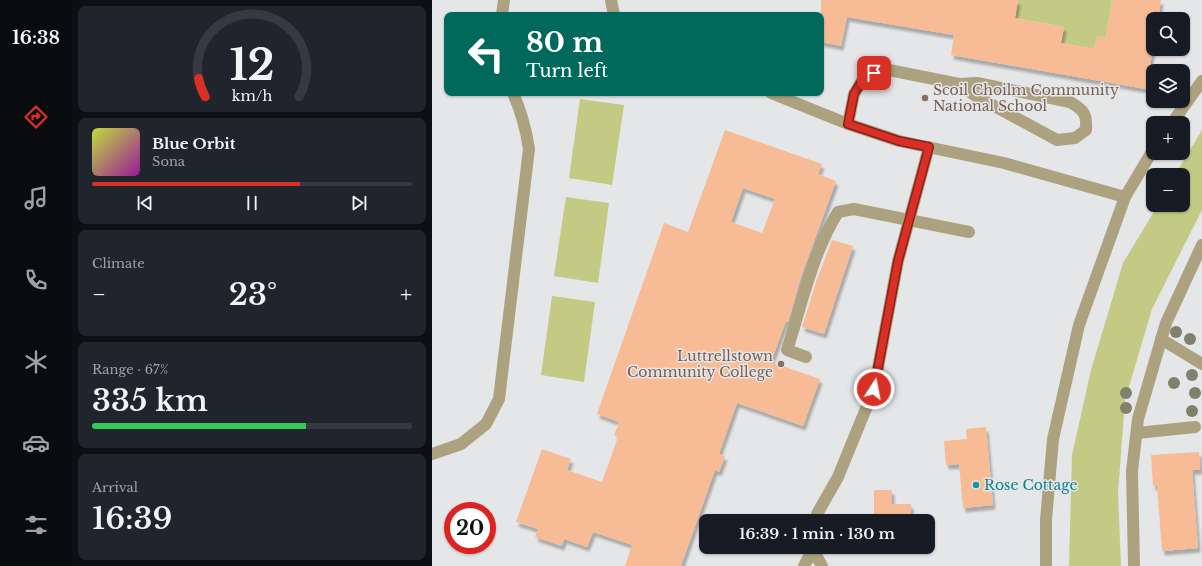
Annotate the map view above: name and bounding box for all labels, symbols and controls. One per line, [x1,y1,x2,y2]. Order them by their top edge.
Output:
map controls [1146,12,1190,212]
button: search [1146,12,1190,56]
text: 80 m [526,25,603,60]
text: 16:38 [12,27,60,49]
icon: left [460,28,512,80]
text: 12 [229,40,275,91]
pin [857,56,891,90]
text: Turn left [526,60,608,82]
icon: arrive [863,62,885,84]
button: layers [1146,64,1190,108]
place label: Scoil Choilm Community National School [933,81,1119,115]
text: km/h [232,87,272,105]
marker: Scoil Choilm Community National School [920,93,930,103]
icon: directions [22,103,50,131]
button: + [1146,116,1190,160]
text: Blue Orbit [152,134,235,153]
text: Sona [152,153,185,170]
button: − [1146,168,1190,212]
icon: music [22,184,50,212]
icon: previous [134,192,156,214]
icon: pause [241,192,263,214]
icon: next [348,192,370,214]
text: Climate [92,255,145,272]
icon: phone [22,266,50,294]
text: 23° [229,276,277,313]
text: − [92,281,106,308]
text: + [400,281,412,308]
place label: Luttrellstown Community College [627,347,773,381]
icon: climate [22,348,50,376]
marker: Luttrellstown Community College [776,359,786,369]
text: Range · 67% [92,361,168,378]
position arrow [853,368,895,410]
text: 335 km [92,382,208,419]
icon: car [22,429,50,457]
place label: Rose Cottage [984,476,1078,494]
text: Arrival [92,479,138,496]
marker: Rose Cottage [971,480,981,490]
text: 16:39 [92,500,172,537]
speed limit sign: 20 [444,502,496,554]
icon: filters [22,511,50,539]
text: 16:39 · 1 min · 130 m [739,524,895,543]

